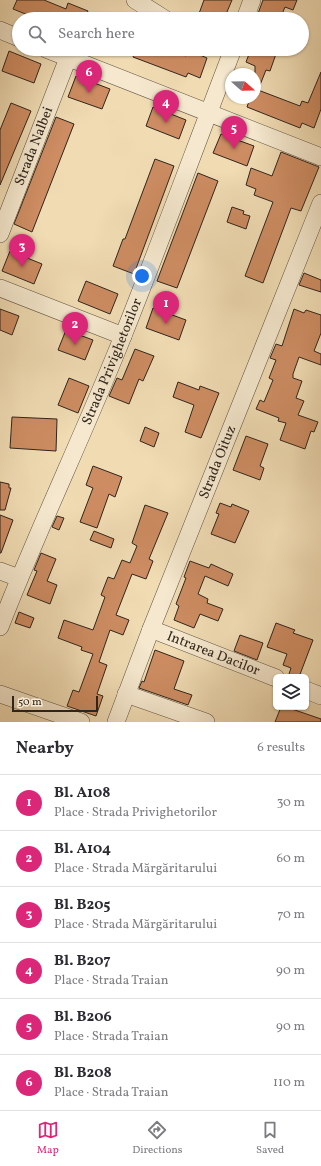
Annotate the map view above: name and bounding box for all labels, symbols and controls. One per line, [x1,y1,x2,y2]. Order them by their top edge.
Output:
search box [12,12,309,56]
icon: search [26,23,48,45]
text: Search here [58,24,135,45]
pin: 6 [76,60,102,93]
north arrow [225,68,261,104]
pin: 4 [153,90,179,123]
street label: Strada Nalbei [10,104,58,189]
pin: 5 [221,116,247,149]
pin: 3 [9,234,35,267]
your location [132,266,152,286]
pin: 1 [153,291,179,324]
street label: Strada Privighetorilor [77,296,146,428]
pin: 2 [62,312,88,345]
street label: Strada Oituz [194,423,241,502]
street label: Intrarea Dacilor [164,627,263,680]
map controls [273,674,309,710]
button: layers [273,674,309,710]
scale bar [12,694,98,713]
text: 50 m [18,695,42,710]
text: Nearby [16,737,74,760]
text: 6 results [257,739,305,757]
text: Bl. A108 [54,783,111,804]
text: 1 [26,794,32,812]
text: 30 m [277,794,305,812]
text: Place · Strada Privighetorilor [54,804,217,822]
text: Bl. A104 [54,839,111,860]
text: 2 [26,850,32,868]
text: 60 m [277,850,305,868]
text: Place · Strada Mărgăritarului [54,860,217,878]
text: Bl. B205 [54,895,111,916]
text: 3 [26,906,32,924]
text: 70 m [277,906,305,924]
text: Place · Strada Mărgăritarului [54,916,217,934]
text: Bl. B207 [54,951,111,972]
text: 4 [25,962,33,980]
text: 90 m [276,962,305,980]
text: Place · Strada Traian [54,972,168,990]
text: Bl. B206 [54,1007,112,1028]
text: 5 [26,1018,32,1036]
text: 90 m [276,1018,305,1036]
text: Place · Strada Traian [54,1028,168,1046]
text: Bl. B208 [54,1063,112,1084]
text: 6 [25,1074,33,1092]
text: 110 m [273,1074,305,1092]
text: Place · Strada Traian [54,1084,168,1102]
tab: Map [37,1119,59,1158]
tab: Directions [132,1119,183,1158]
tab: Saved [256,1119,284,1158]

